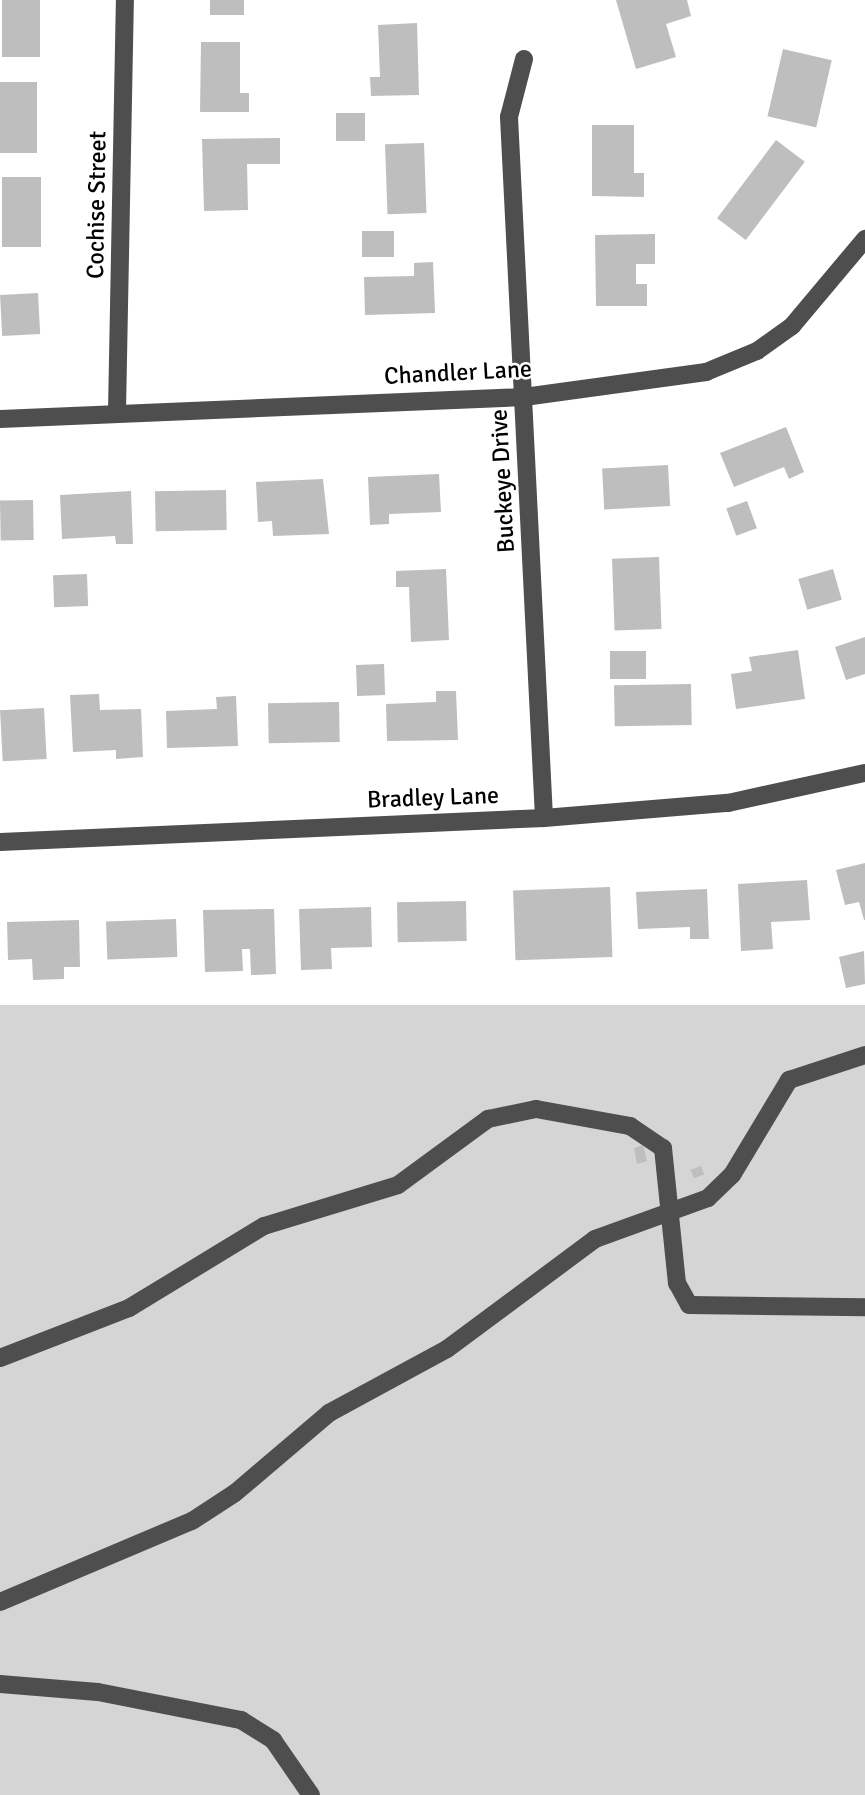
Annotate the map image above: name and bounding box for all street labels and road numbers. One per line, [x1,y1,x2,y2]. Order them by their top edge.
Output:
street label: Cochise Street [81,131,113,279]
street label: Chandler Lane [383,355,533,391]
street label: Buckeye Drive [485,408,521,554]
street label: Bradley Lane [366,781,500,815]

